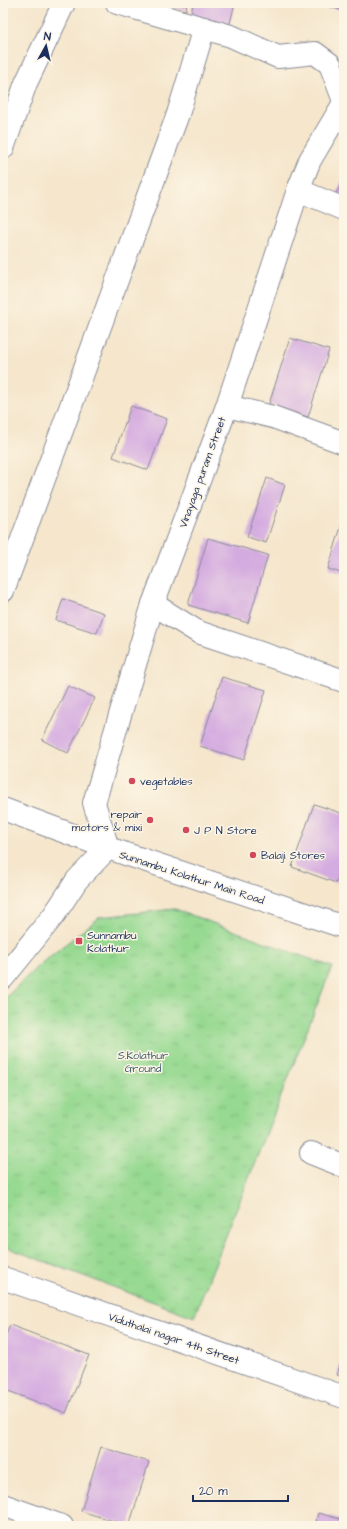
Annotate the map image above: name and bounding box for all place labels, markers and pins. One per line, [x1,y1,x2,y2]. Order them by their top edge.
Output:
place label: vegetables [140,774,193,790]
marker: vegetables [127,776,137,786]
place label: repair motors & mixi [72,807,142,835]
marker: repair motors & mixi [145,815,155,825]
place label: J P N Store [194,823,257,838]
marker: J P N Store [181,825,191,835]
place label: Balaji Stores [261,848,325,863]
marker: Balaji Stores [248,850,258,860]
place label: Sunnambu Kolathur [87,928,137,956]
marker: Sunnambu Kolathur [74,936,84,946]

